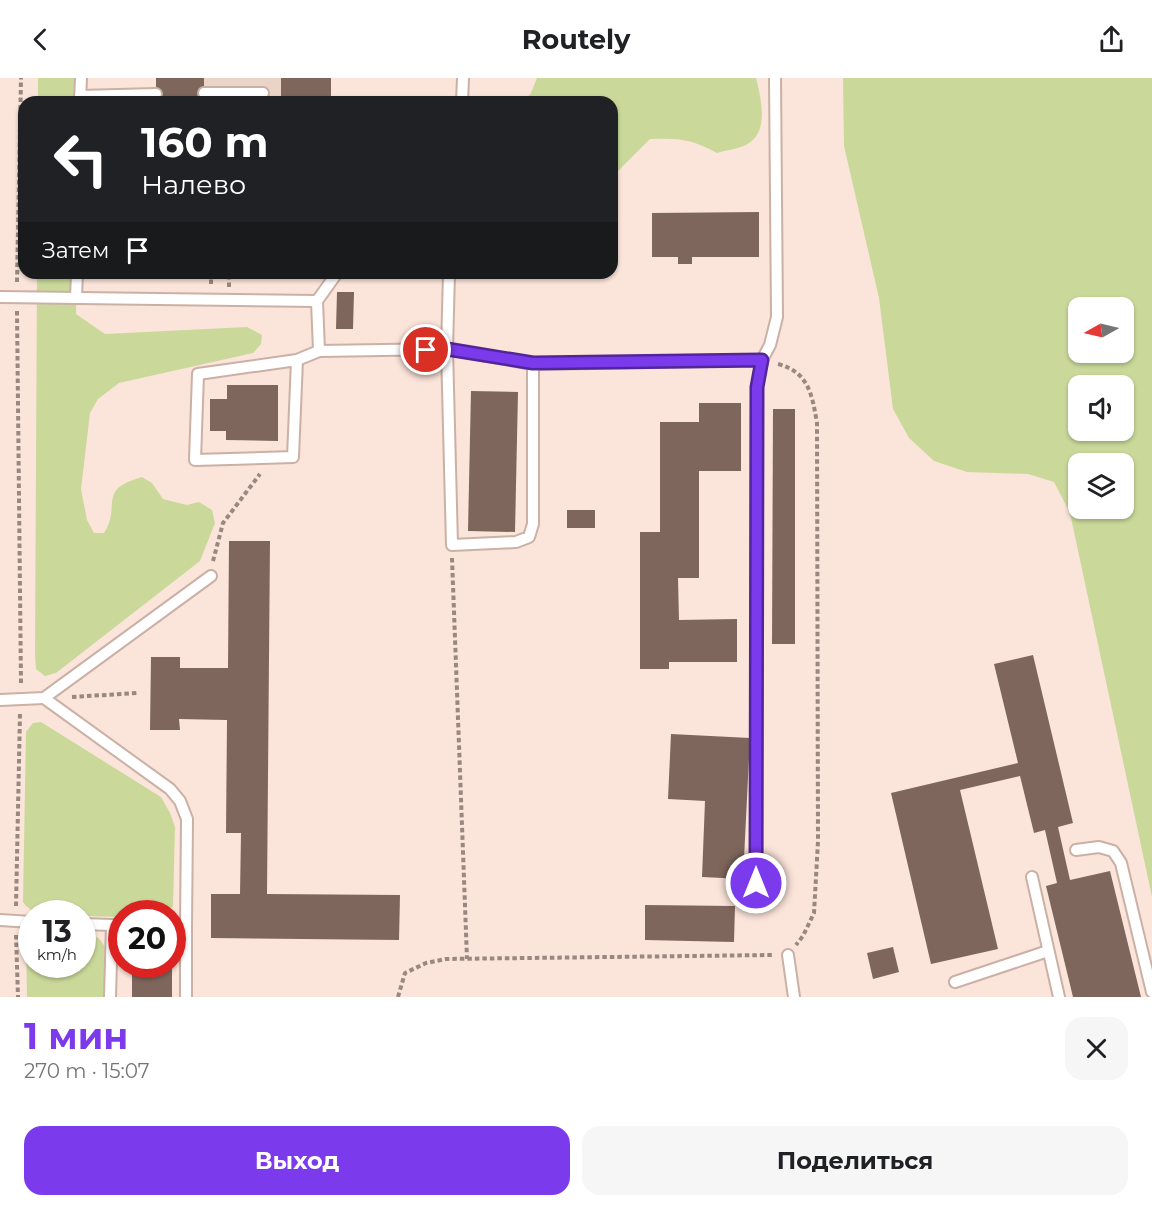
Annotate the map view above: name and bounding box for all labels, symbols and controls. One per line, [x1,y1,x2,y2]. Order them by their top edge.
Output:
icon: back [24,23,57,56]
text: Routely [522,23,630,56]
icon: share [1095,23,1128,56]
text: 160 m [141,116,269,168]
icon: left [42,120,120,198]
text: Налево [141,168,246,201]
icon: arrive [121,234,154,267]
text: Затем [42,237,109,264]
north arrow [1068,297,1134,363]
map controls [1068,297,1134,519]
pin [400,324,451,375]
icon: arrive [409,333,442,366]
button: sound [1068,375,1134,441]
button: layers [1068,453,1134,519]
position arrow [724,851,788,915]
speed limit sign: 20 [108,900,186,978]
text: 13 [42,913,72,950]
text: km/h [37,945,77,964]
text: 1 мин [24,1014,128,1058]
button: close [1065,1017,1128,1080]
text: 270 m · 15:07 [24,1059,150,1083]
button: Выход [24,1126,570,1195]
button: Поделиться [582,1126,1128,1195]

